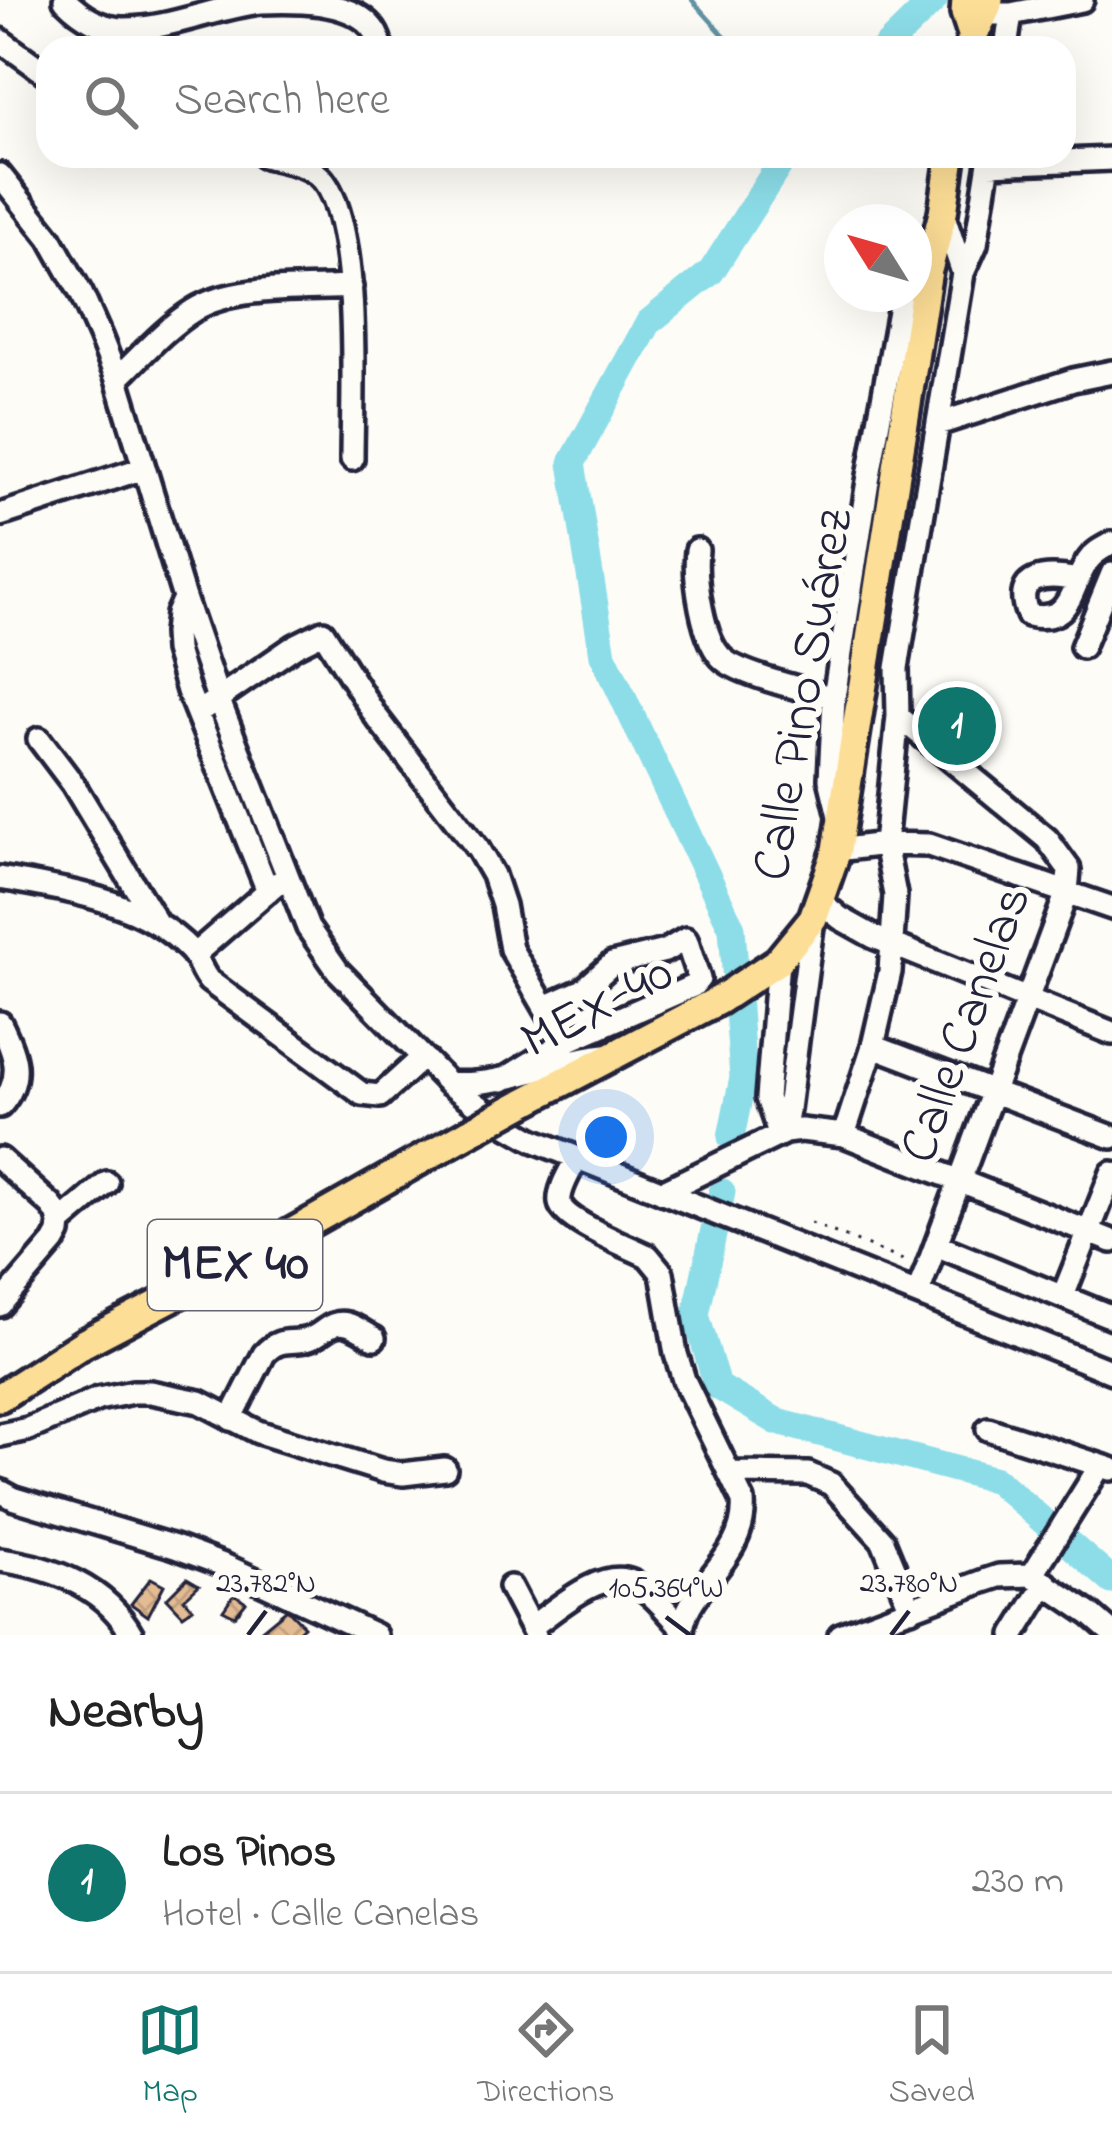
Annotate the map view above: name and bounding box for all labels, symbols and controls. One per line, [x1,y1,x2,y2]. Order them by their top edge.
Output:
search box [36,36,1076,168]
icon: search [78,69,144,135]
text: Search here [174,69,390,135]
north arrow [824,204,932,312]
street label: Calle Pino Suárez [735,502,877,887]
pin: 1 [918,681,996,771]
street label: Calle Canelas [882,875,1054,1175]
street label: MEX-40 [508,936,688,1082]
your location [576,1107,636,1167]
road number: MEX 40 [148,1220,322,1310]
text: 23.782°N [216,1563,316,1607]
text: 23.780°N [860,1563,958,1607]
text: 105.364°W [608,1568,724,1612]
text: Nearby [48,1676,204,1751]
text: Los Pinos [162,1821,336,1887]
text: 1 [81,1854,93,1911]
text: 230 m [972,1854,1064,1911]
text: Hotel · Calle Canelas [162,1887,479,1944]
tab: Map [137,1997,203,2117]
tab: Directions [477,1997,614,2117]
tab: Saved [889,1997,975,2117]

